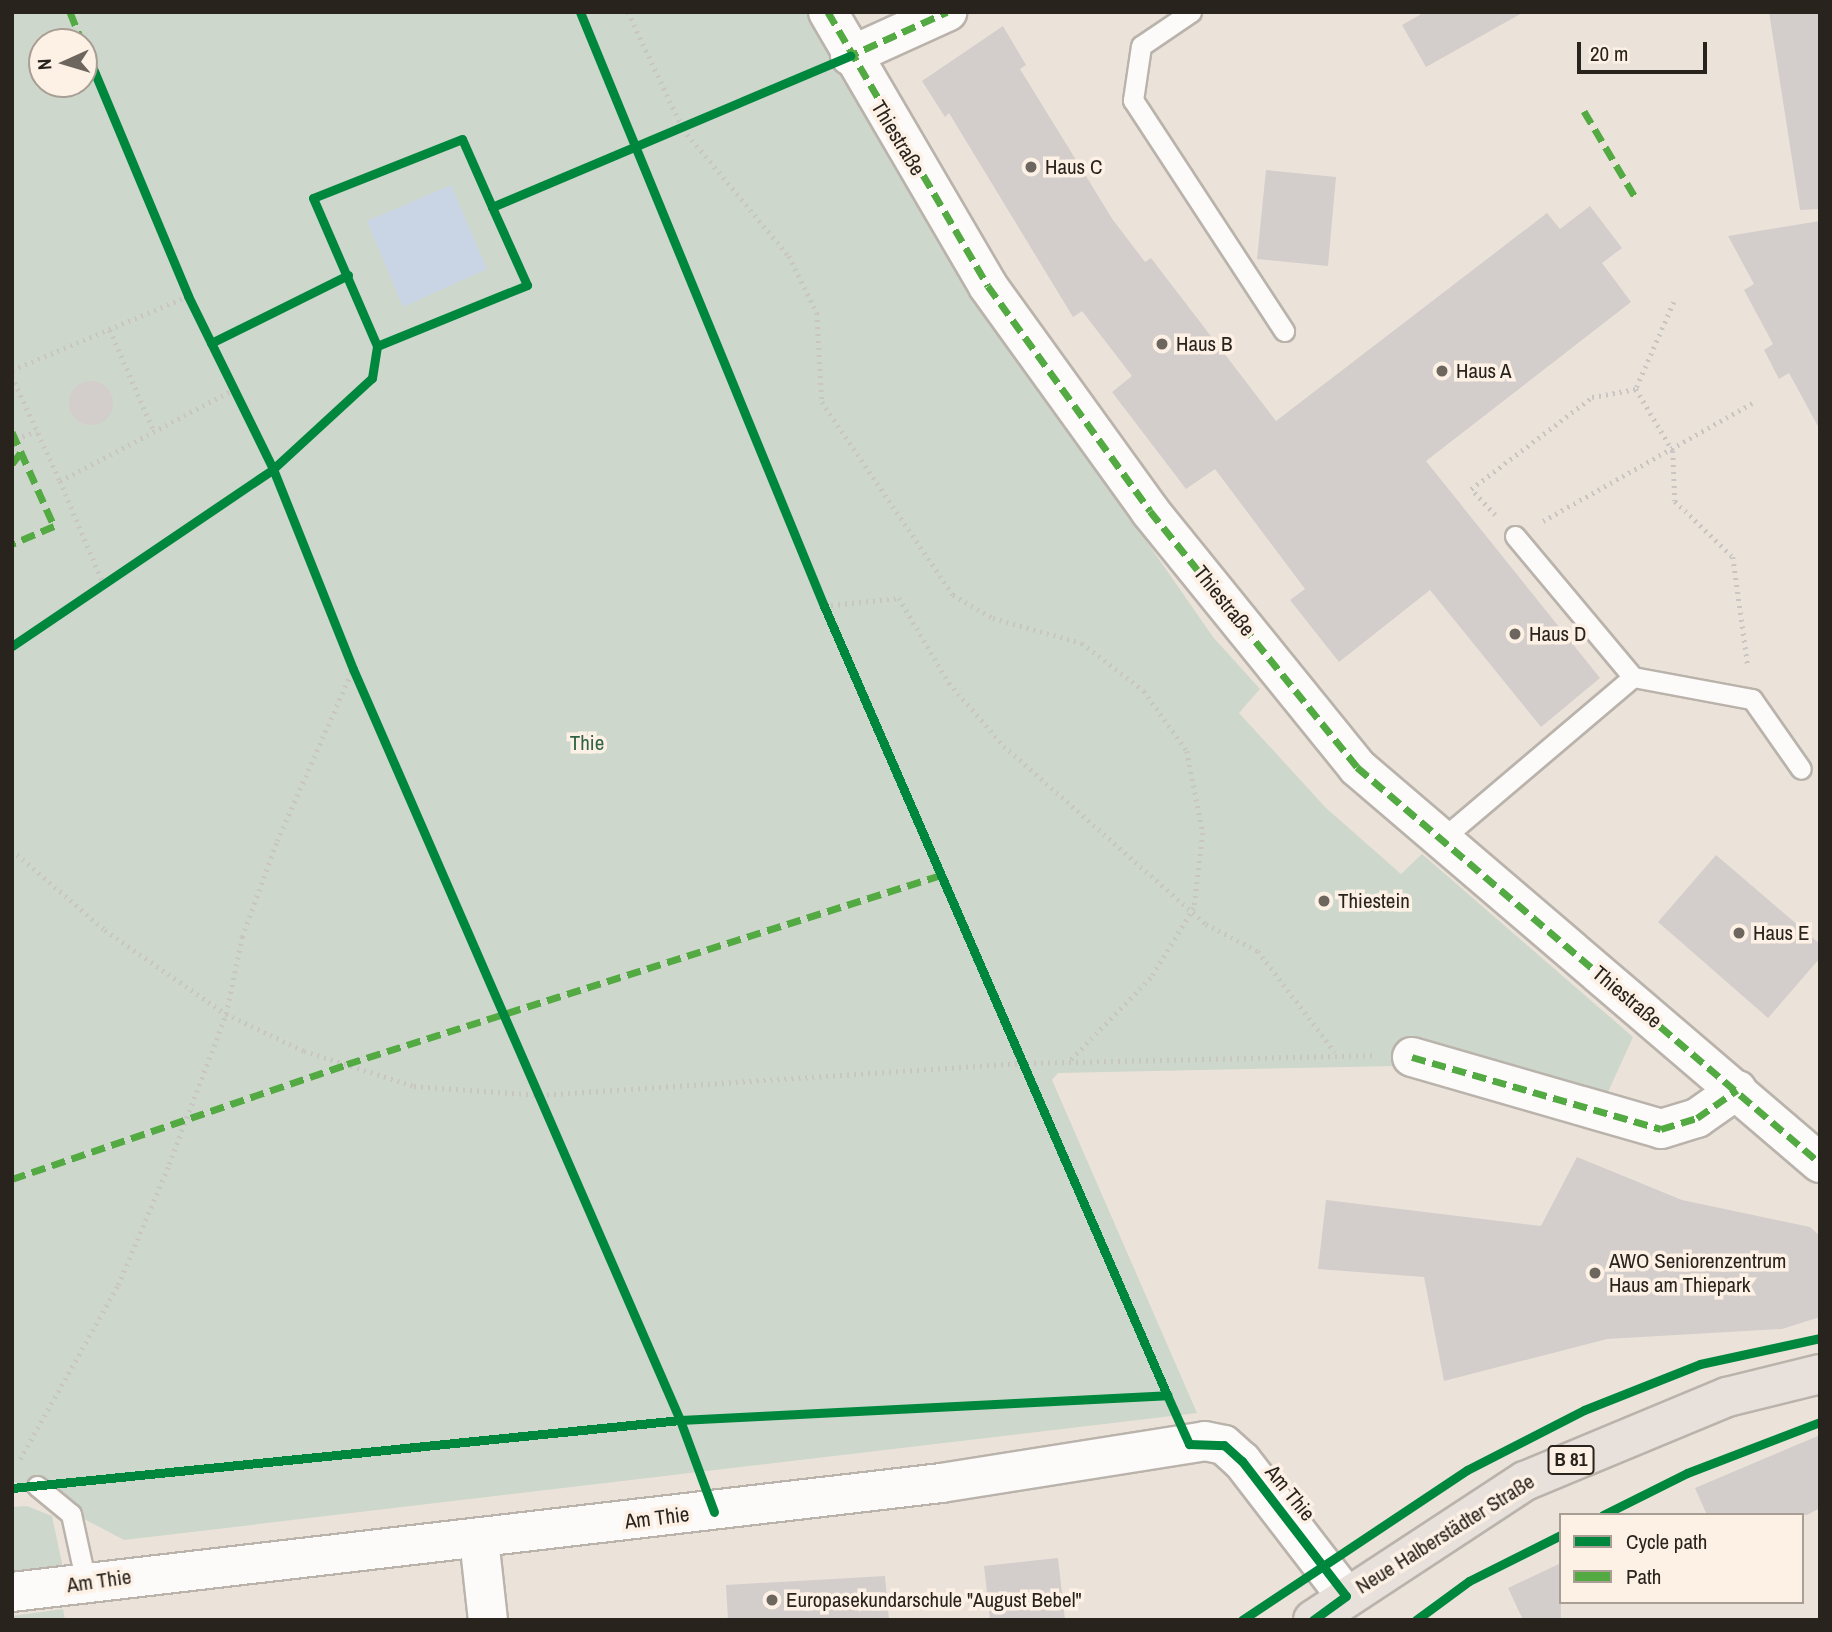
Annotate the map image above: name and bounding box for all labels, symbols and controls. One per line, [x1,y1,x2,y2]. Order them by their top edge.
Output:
north arrow [28,28,98,98]
scale bar [1580,28,1710,72]
text: 20 m [1590,39,1628,68]
text: N [31,58,57,71]
street label: Thiestraße [866,96,930,180]
place label: Haus C [1045,154,1102,180]
marker: Haus C [1023,159,1039,175]
place label: Haus B [1176,331,1232,357]
marker: Haus B [1154,336,1170,352]
place label: Haus A [1456,358,1512,384]
marker: Haus A [1434,363,1450,379]
street label: Thiestraße [1188,561,1260,641]
place label: Haus D [1529,621,1586,647]
marker: Haus D [1507,626,1523,642]
park label: Thie [570,730,604,756]
place label: Thiestein [1338,888,1410,914]
marker: Thiestein [1316,893,1332,909]
place label: Haus E [1753,920,1809,946]
marker: Haus E [1731,925,1747,941]
street label: Thiestraße [1587,961,1667,1033]
place label: AWO Seniorenzentrum Haus am Thiepark [1609,1248,1786,1298]
marker: AWO Seniorenzentrum Haus am Thiepark [1587,1265,1603,1281]
road number: B 81 [1546,1444,1596,1476]
street label: Am Thie [1260,1460,1320,1526]
street label: Neue Halberstädter Straße [1351,1469,1539,1599]
street label: Am Thie [623,1502,691,1534]
legend [1559,1513,1804,1604]
text: Cycle path [1626,1527,1707,1556]
text: Path [1626,1562,1661,1591]
street label: Am Thie [65,1564,133,1598]
place label: Europasekundarschule "August Bebel" [786,1587,1082,1613]
marker: Europasekundarschule "August Bebel" [764,1592,780,1608]

